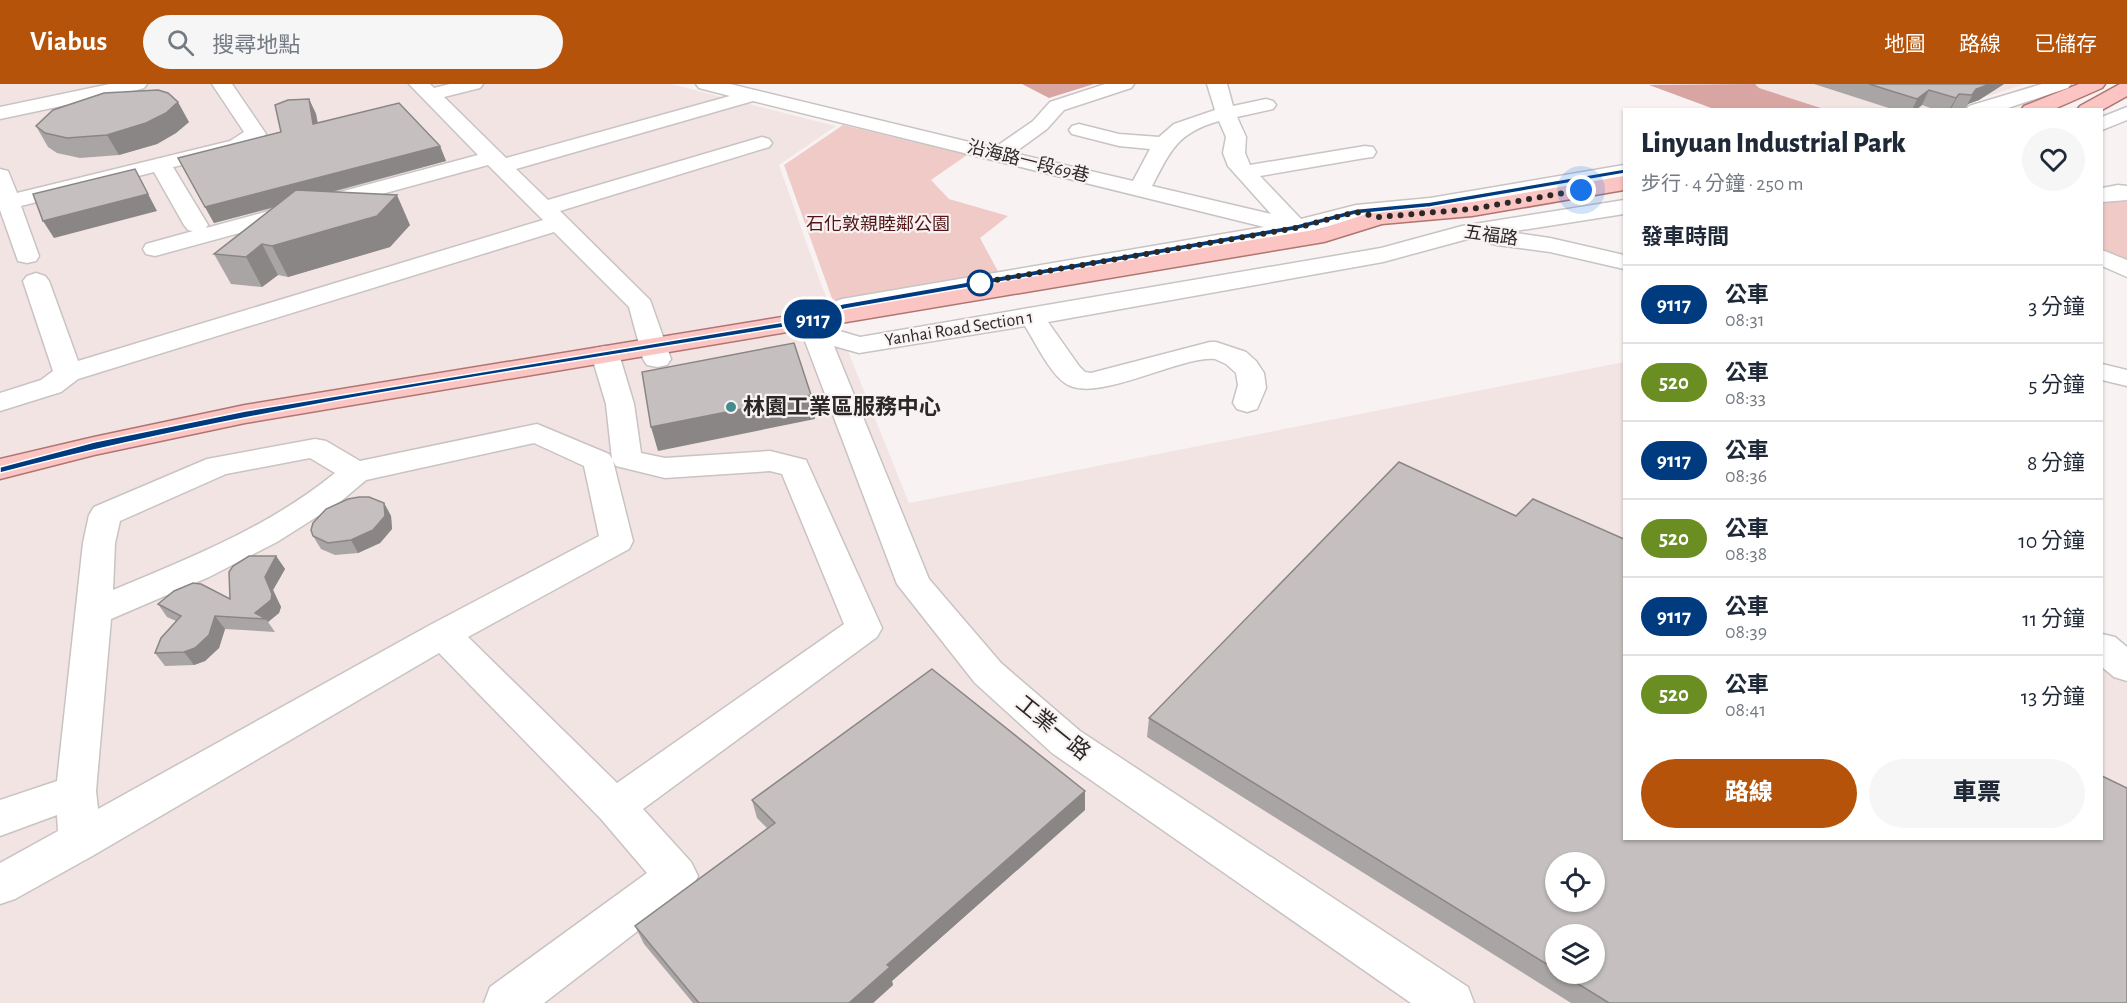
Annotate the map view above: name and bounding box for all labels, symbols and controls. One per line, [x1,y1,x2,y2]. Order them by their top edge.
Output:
search box [143,15,563,69]
icon: search [164,26,197,59]
text: Viabus [30,28,107,56]
text: 搜尋地點 [212,34,300,56]
text: 地圖 [1884,34,1926,55]
text: 路線 [1959,34,2001,55]
text: 已儲存 [2034,34,2097,55]
button: heart [2022,128,2085,191]
text: Linyuan Industrial Park [1641,130,1906,158]
street label: 沿海路一段69巷 [965,136,1091,186]
text: 步行 · 4 分鐘 · 250 m [1641,174,1804,194]
your location [1566,175,1596,205]
park label: 石化敦親睦鄰公園 [806,214,950,234]
street label: 五福路 [1463,221,1519,249]
text: 發車時間 [1641,226,1729,248]
unlabelled marker [967,270,993,296]
text: 公車 [1725,284,1769,306]
text: 9117 [1657,294,1691,315]
text: 3 分鐘 [2028,296,2085,318]
line badge: 9117 [771,300,855,338]
street label: Yanhai Road Section 1 [883,308,1035,350]
text: 9117 [796,309,830,330]
text: 08:31 [1725,310,1765,330]
text: 公車 [1725,362,1769,384]
text: 520 [1659,372,1689,393]
text: 5 分鐘 [2028,374,2085,396]
text: 08:33 [1725,388,1766,408]
place label: 林園工業區服務中心 [743,395,941,418]
marker: 林園工業區服務中心 [724,400,738,414]
text: 公車 [1725,440,1769,462]
text: 9117 [1657,450,1691,471]
text: 8 分鐘 [2027,452,2085,474]
text: 08:36 [1725,466,1767,486]
text: 公車 [1725,518,1769,540]
text: 520 [1659,528,1689,549]
text: 10 分鐘 [2018,530,2085,552]
text: 08:38 [1725,544,1767,564]
text: 公車 [1725,596,1769,618]
text: 9117 [1657,606,1691,627]
text: 11 分鐘 [2022,608,2085,630]
text: 08:39 [1725,622,1767,642]
text: 公車 [1725,674,1769,696]
text: 520 [1659,684,1689,705]
text: 13 分鐘 [2021,686,2085,708]
street label: 工業一路 [1012,691,1095,764]
text: 08:41 [1725,700,1766,720]
button: 路線 [1641,759,1857,828]
button: 車票 [1869,759,2085,828]
map controls [1545,852,1605,984]
button: locate [1545,852,1605,912]
button: layers [1545,924,1605,984]

